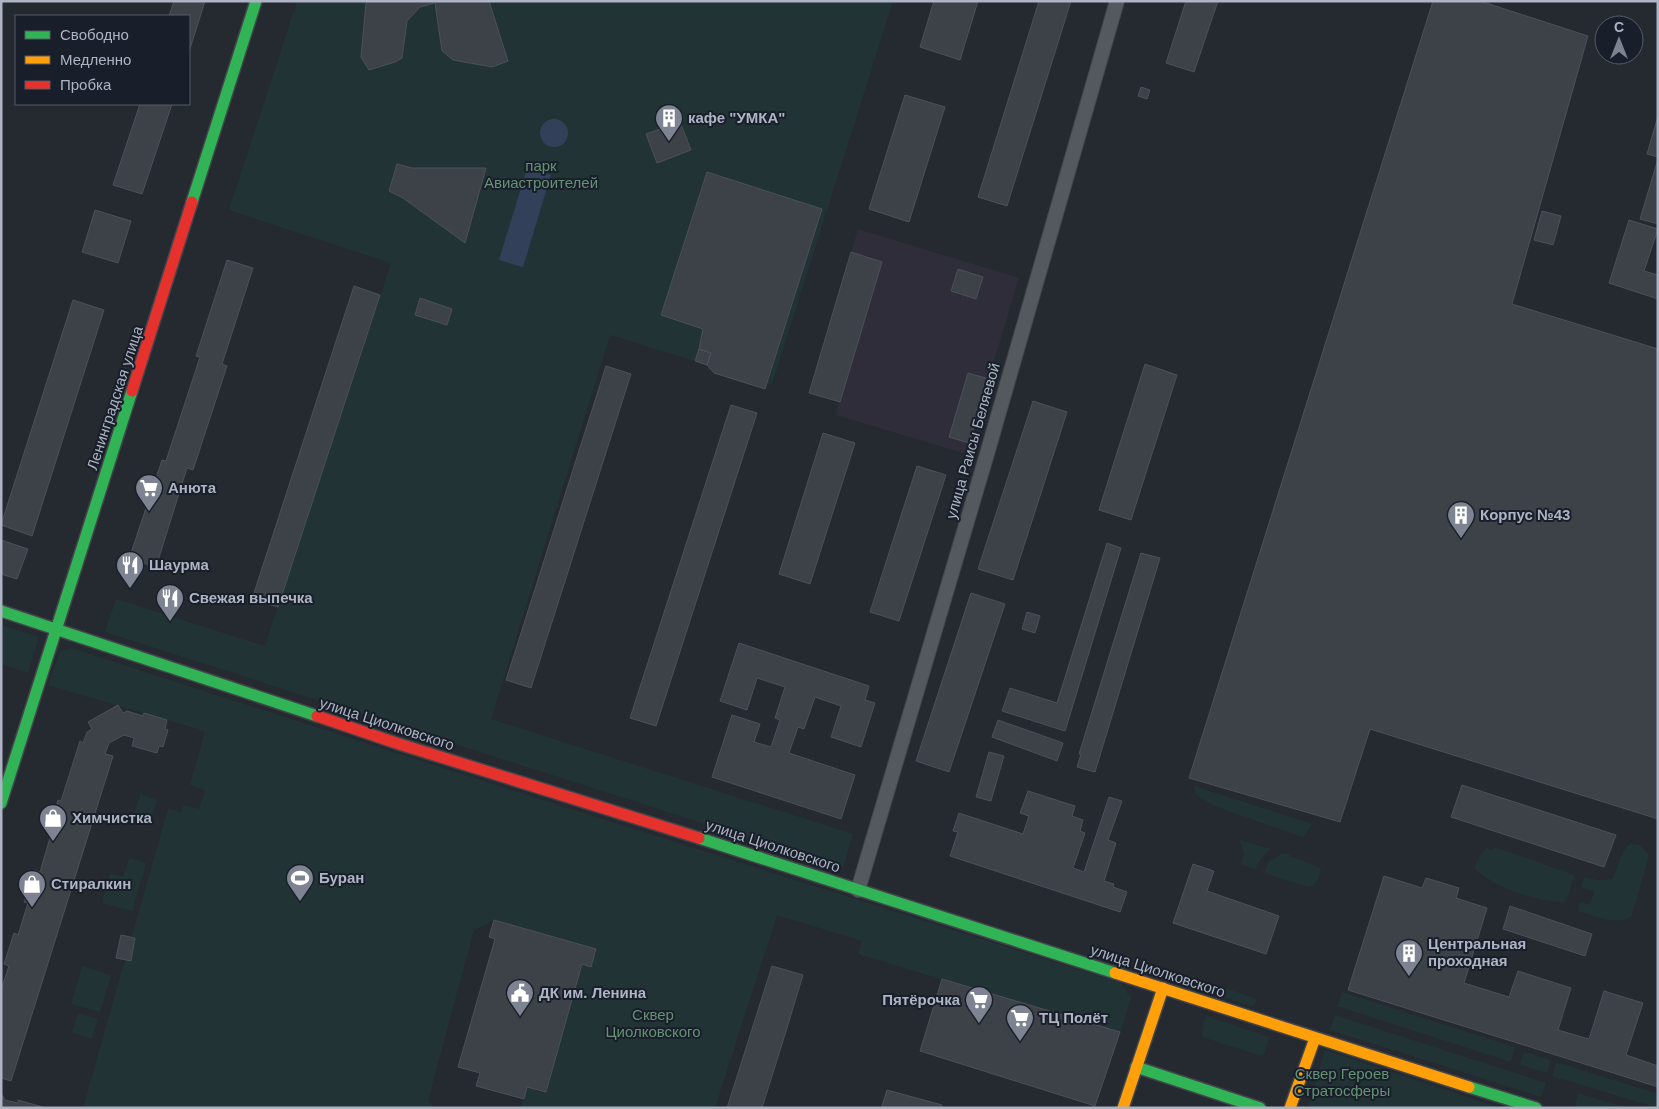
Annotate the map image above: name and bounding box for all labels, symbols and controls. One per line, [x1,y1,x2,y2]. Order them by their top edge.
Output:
legend [15,15,190,105]
north arrow [1594,15,1644,65]
text: С [1614,19,1624,35]
text: Свободно [60,26,129,43]
text: Медленно [60,51,131,68]
text: Пробка [60,76,112,93]
building icon: кафе "УМКА" [654,103,684,142]
place label: кафе "УМКА" [688,109,785,126]
park label: парк Авиастроителей [484,157,598,191]
street label: Ленинградская улица [83,323,146,472]
street label: улица Раисы Беляевой [942,361,1003,521]
supermarket icon: Анюта [134,473,164,512]
place label: Анюта [168,479,217,496]
building icon: Корпус №43 [1446,500,1476,539]
place label: Корпус №43 [1480,506,1570,523]
restaurant icon: Шаурма [115,550,145,589]
place label: Шаурма [149,556,209,573]
restaurant icon: Свежая выпечка [155,583,185,622]
place label: Свежая выпечка [189,589,313,606]
street label: улица Циолковского [318,694,457,753]
shop icon: Химчистка [38,803,68,842]
place label: Химчистка [72,809,152,826]
street label: улица Циолковского [704,816,843,875]
sports icon: Буран [285,863,315,902]
shop icon: Стиралкин [17,869,47,908]
place label: Буран [319,869,364,886]
place label: Стиралкин [51,875,131,892]
place label: Центральная проходная [1428,935,1526,969]
building icon: Центральная проходная [1394,938,1424,977]
street label: улица Циолковского [1089,941,1228,1000]
public building icon: ДК им. Ленина [505,978,535,1017]
place label: ДК им. Ленина [539,984,647,1001]
supermarket icon: Пятёрочка [964,985,994,1024]
place label: Пятёрочка [882,991,961,1008]
supermarket icon: ТЦ Полёт [1005,1003,1035,1042]
park label: Сквер Циолковского [605,1006,701,1040]
place label: ТЦ Полёт [1039,1009,1108,1026]
park label: Сквер Героев Стратосферы [1294,1065,1390,1099]

